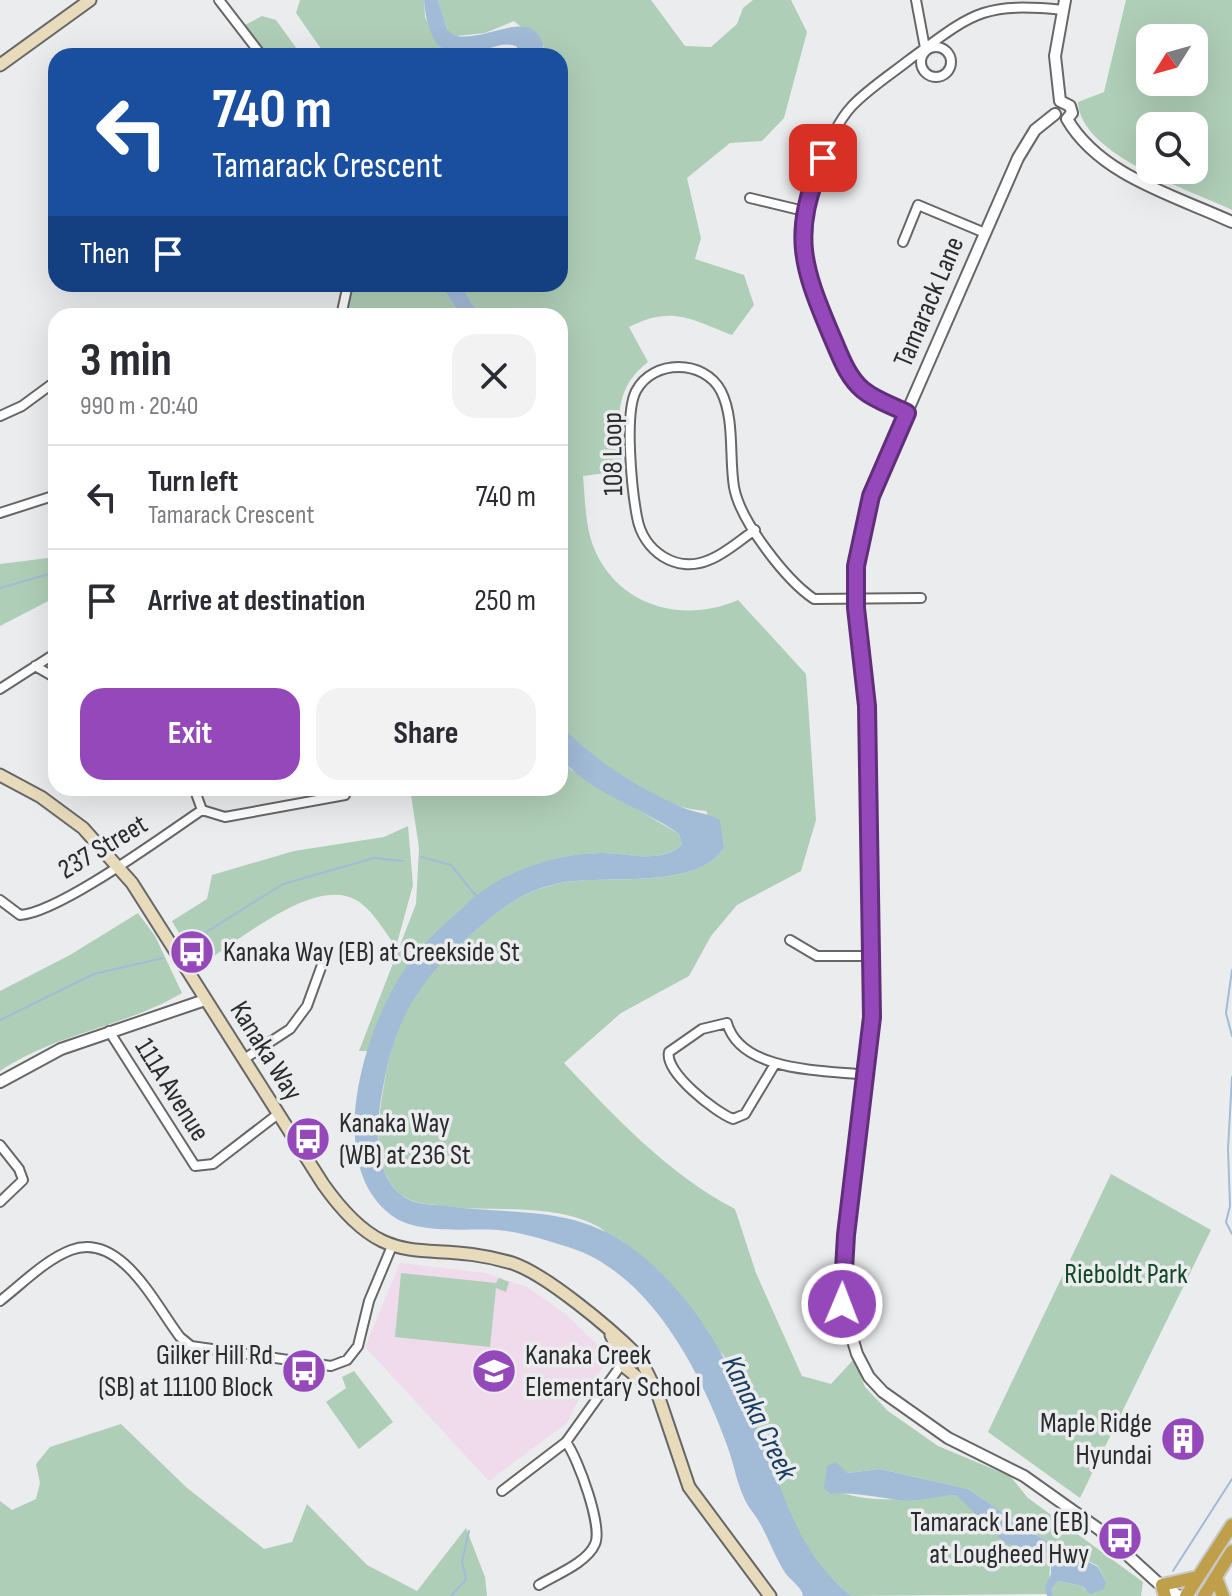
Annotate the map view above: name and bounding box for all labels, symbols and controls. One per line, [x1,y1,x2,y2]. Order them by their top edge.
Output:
north arrow [1136,24,1208,96]
map controls [1136,24,1208,184]
text: 740 m [212,77,332,144]
icon: left [80,80,184,184]
button: search [1136,112,1208,184]
pin [789,124,857,192]
icon: arrive [801,136,845,180]
text: Tamarack Crescent [212,145,442,188]
icon: arrive [146,232,190,276]
street label: Tamarack Lane [887,232,971,372]
text: Then [80,236,130,272]
text: 3 min [80,332,172,389]
button: close [452,334,536,418]
text: 990 m · 20:40 [80,391,198,422]
street label: 108 Loop [596,412,630,496]
text: Turn left [148,464,238,500]
icon: left [80,475,124,519]
text: 740 m [476,479,536,515]
text: Tamarack Crescent [148,500,314,531]
icon: arrive [80,579,124,623]
text: Arrive at destination [148,583,365,619]
text: 250 m [474,583,536,619]
button: Exit [80,688,300,780]
button: Share [316,688,536,780]
street label: 237 Street [52,808,154,886]
bus stop icon: Kanaka Way (EB) at Creekside St [168,928,216,976]
place label: Kanaka Way (EB) at Creekside St [223,936,520,969]
street label: Kanaka Way [223,995,309,1107]
street label: 111A Avenue [128,1033,216,1147]
place label: Kanaka Way (WB) at 236 St [339,1107,471,1172]
bus stop icon: Kanaka Way (WB) at 236 St [284,1115,332,1163]
park label: Rieboldt Park [1064,1258,1188,1291]
position arrow [800,1262,884,1346]
place label: Gilker Hill Rd (SB) at 11100 Block [98,1339,273,1404]
place label: Kanaka Creek Elementary School [525,1339,701,1404]
bus stop icon: Gilker Hill Rd (SB) at 11100 Block [280,1347,328,1395]
school or university icon: Kanaka Creek Elementary School [470,1347,518,1395]
water label: Kanaka Creek [713,1350,805,1487]
place label: Maple Ridge Hyundai [1040,1407,1152,1472]
building icon: Maple Ridge Hyundai [1159,1415,1207,1463]
place label: Tamarack Lane (EB) at Lougheed Hwy [910,1506,1089,1571]
bus stop icon: Tamarack Lane (EB) at Lougheed Hwy [1096,1514,1144,1562]

